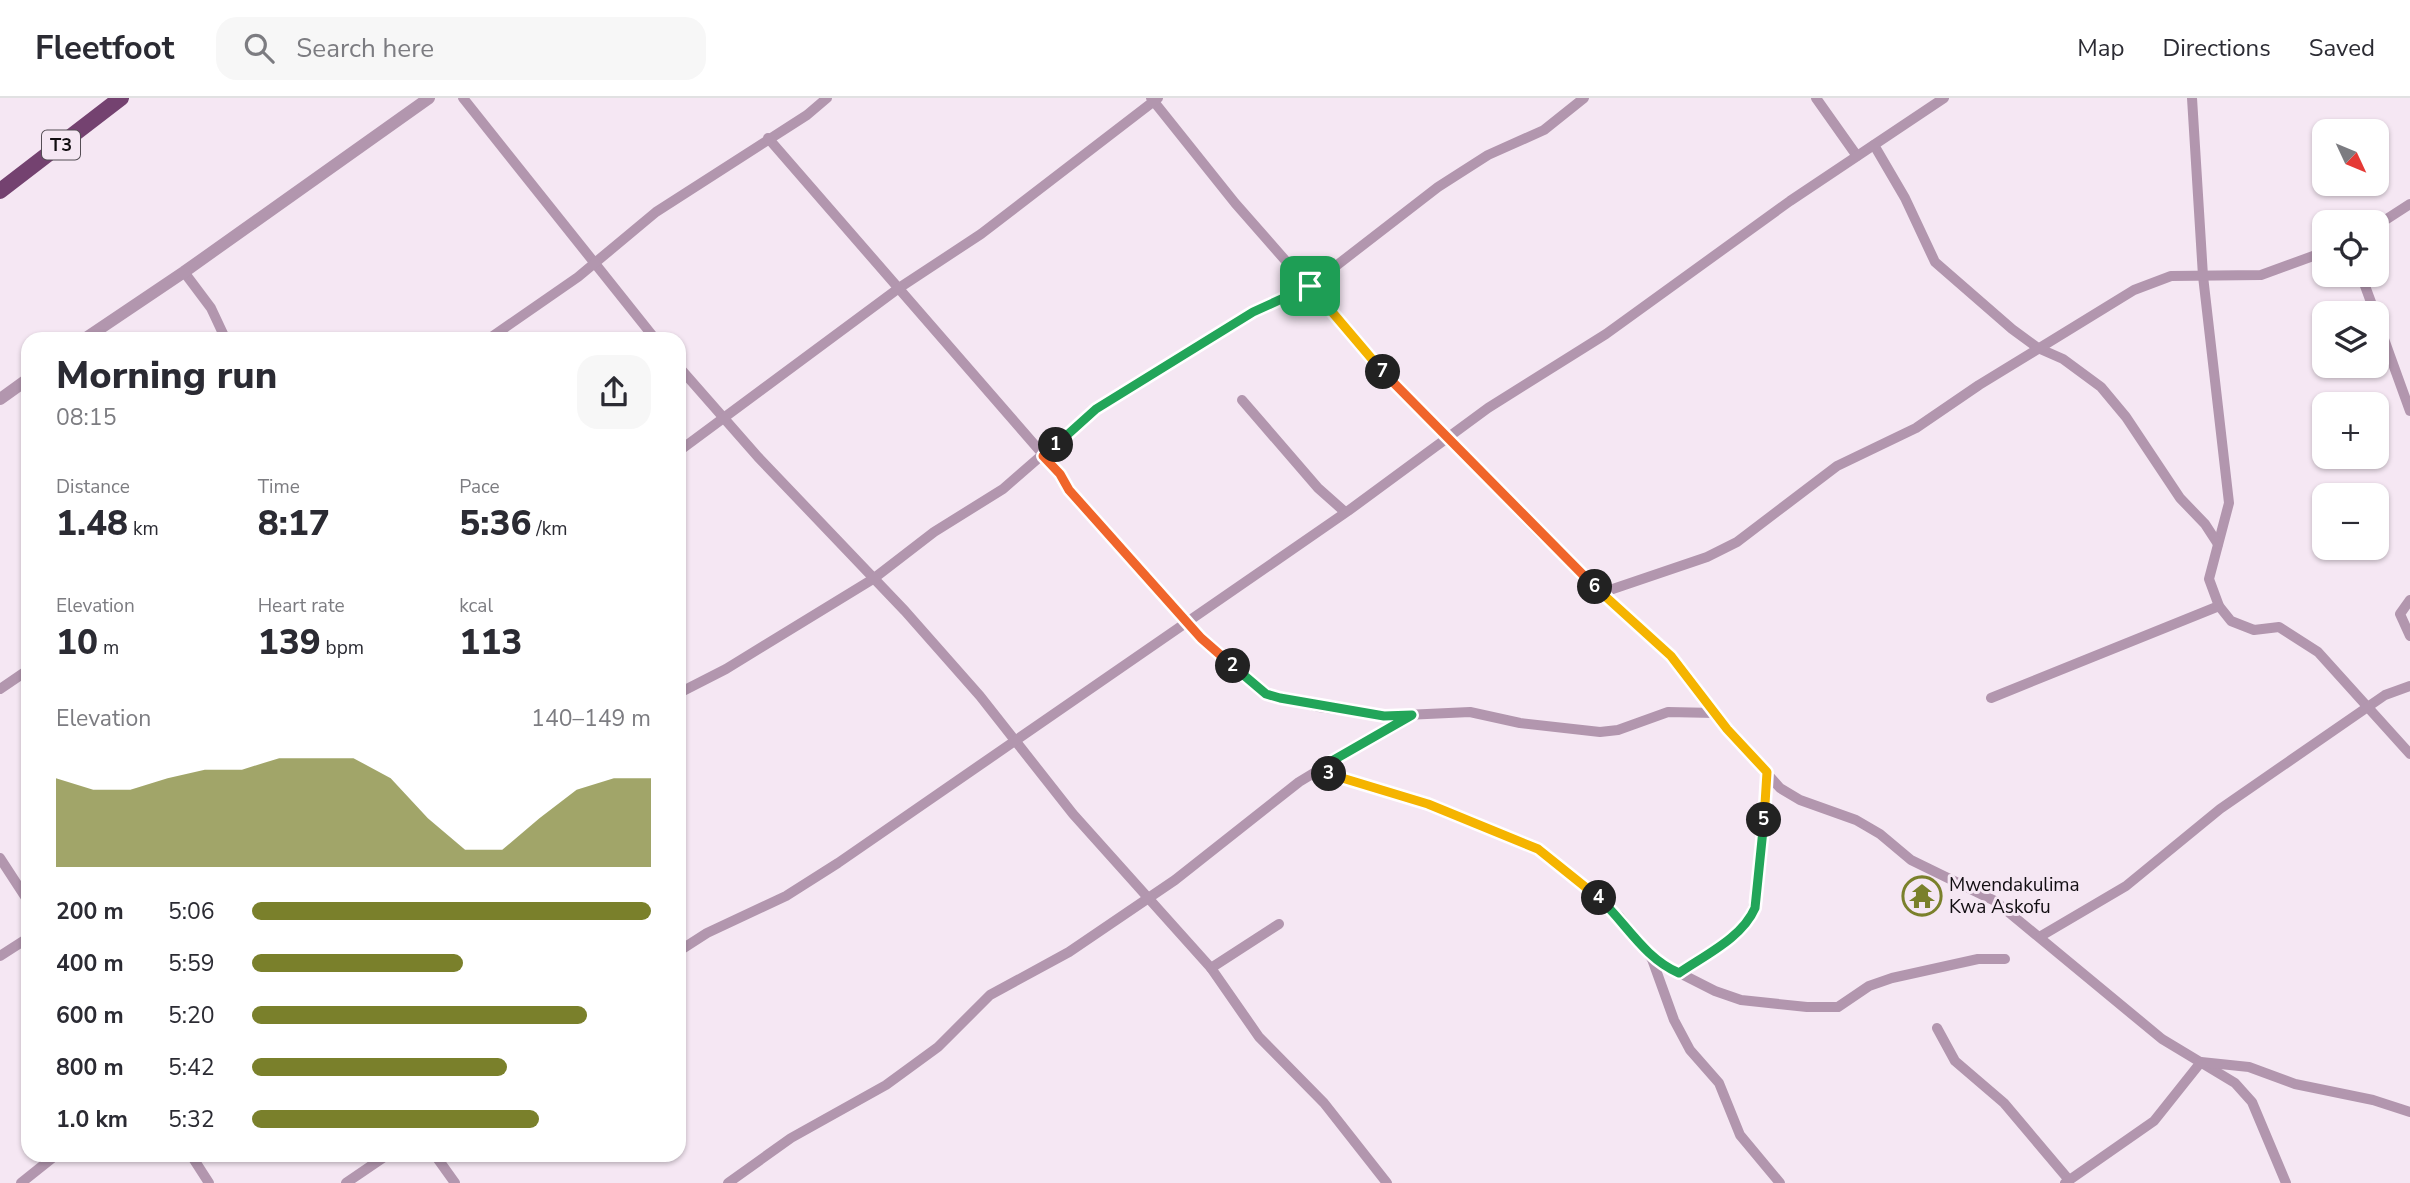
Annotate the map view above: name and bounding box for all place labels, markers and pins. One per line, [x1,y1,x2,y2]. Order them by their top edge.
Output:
pin [1280,256,1340,316]
pin: 7 [1366,354,1400,390]
pin: 1 [1038,428,1074,462]
pin: 6 [1578,570,1612,604]
pin: 2 [1216,648,1250,684]
pin: 3 [1312,756,1346,792]
pin: 5 [1746,802,1782,838]
place label: Mwendakulima Kwa Askofu [1949,872,2080,920]
temple icon: Mwendakulima Kwa Askofu [1901,875,1943,917]
pin: 4 [1582,880,1616,916]

